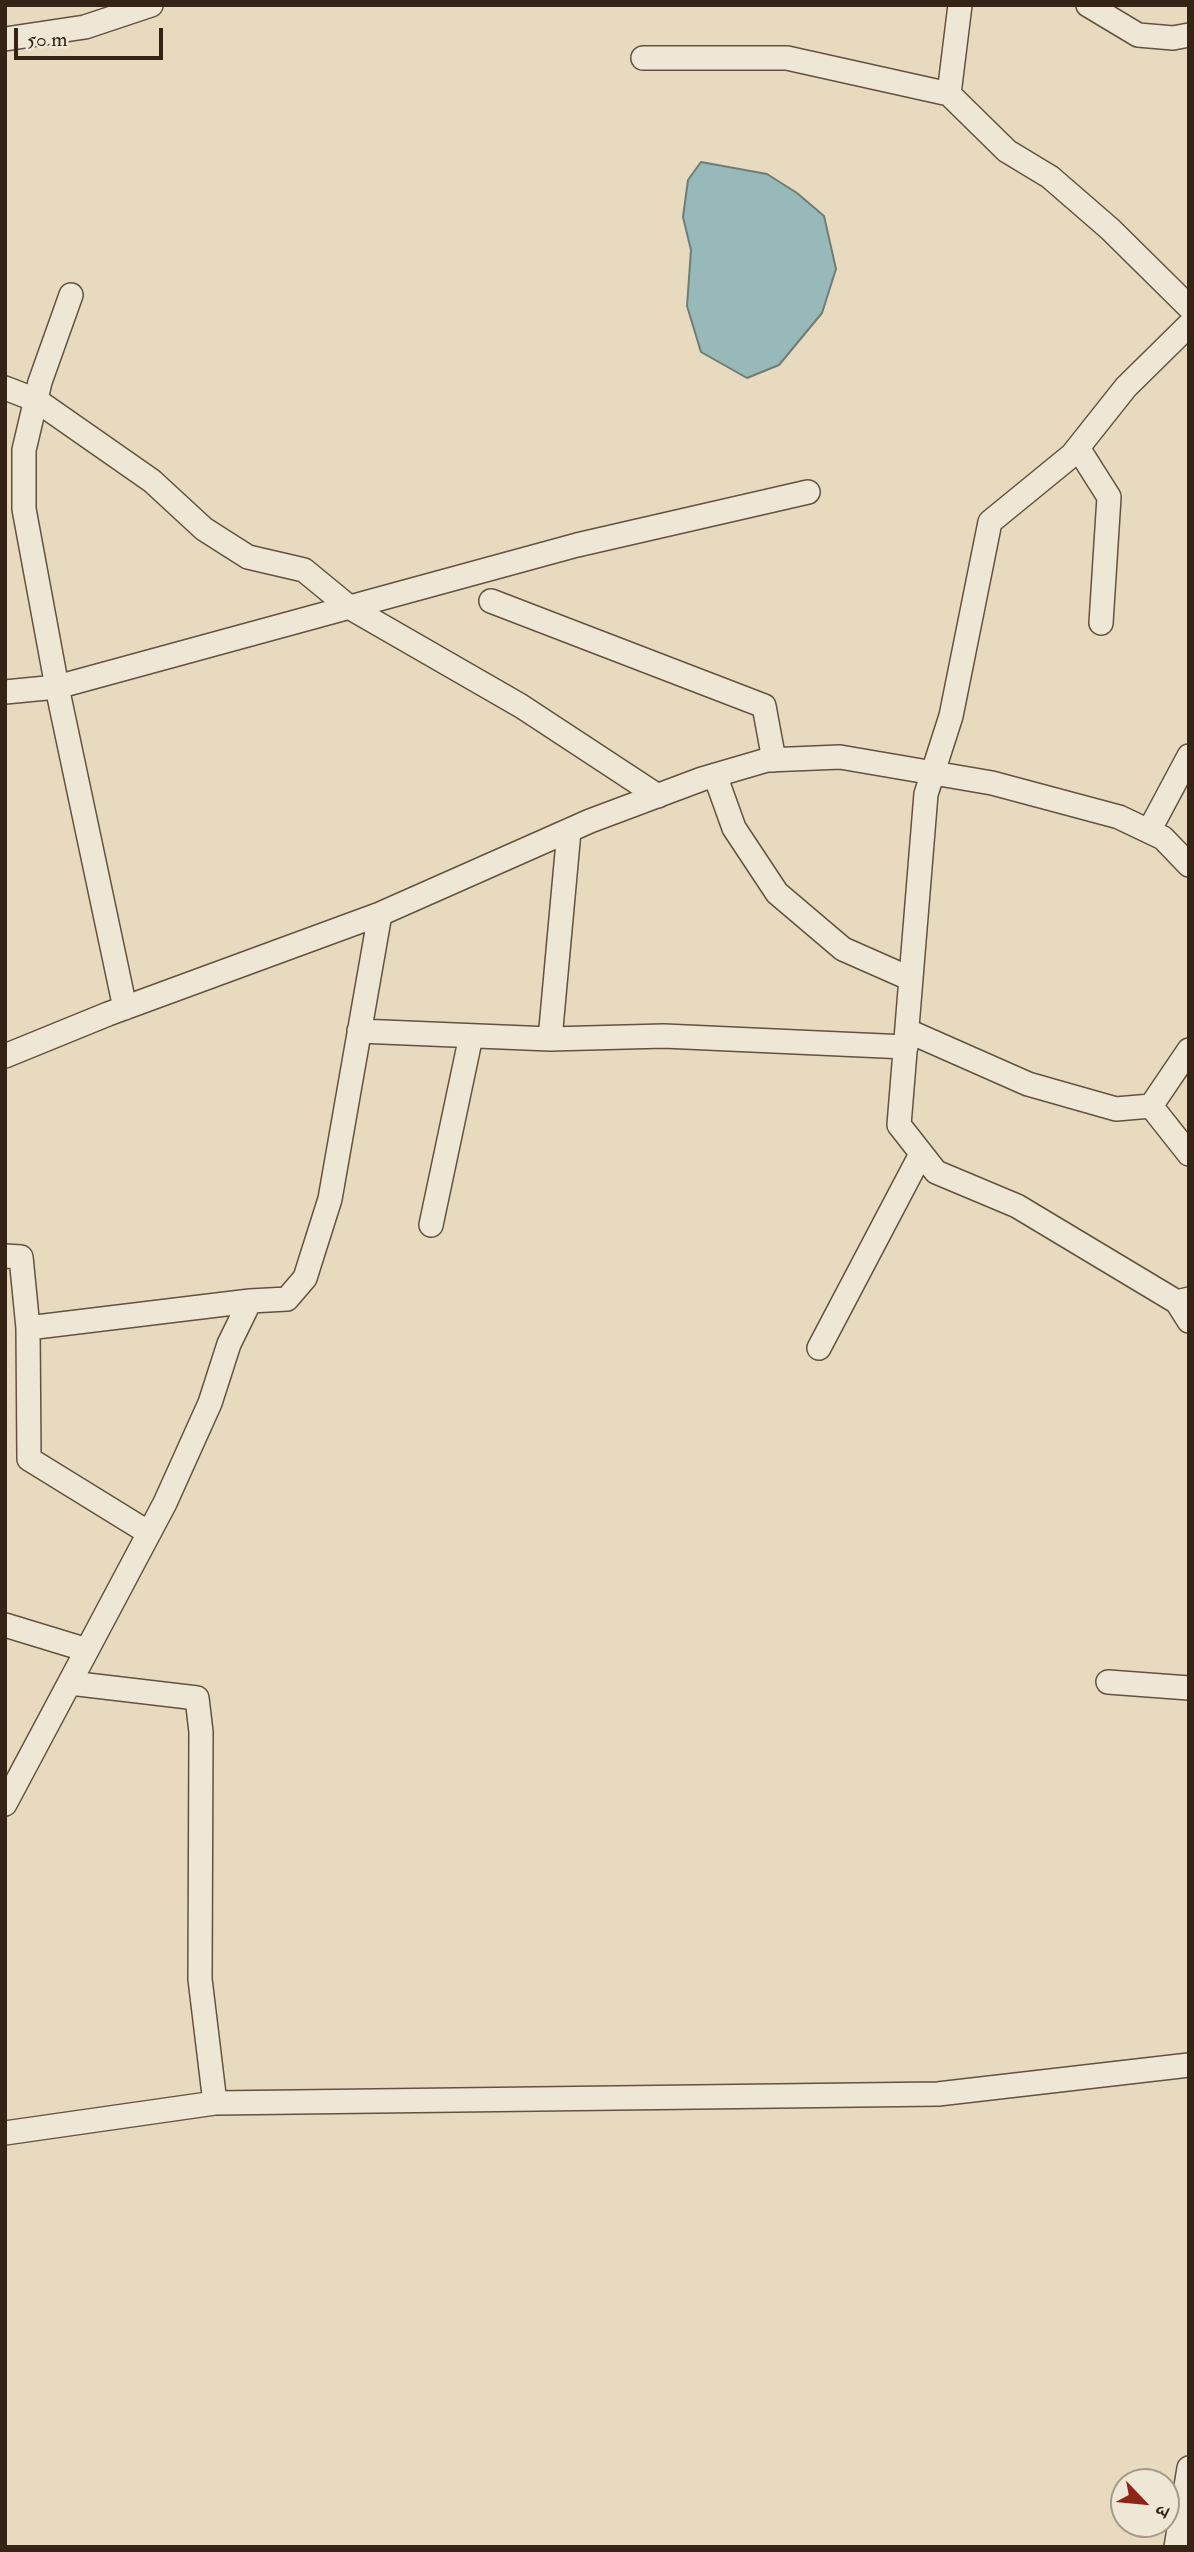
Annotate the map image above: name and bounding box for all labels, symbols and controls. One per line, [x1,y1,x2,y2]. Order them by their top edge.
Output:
scale bar [18,14,166,58]
text: 50 m [27,26,68,53]
north arrow [1110,2468,1180,2538]
text: उ [1149,2502,1175,2521]

